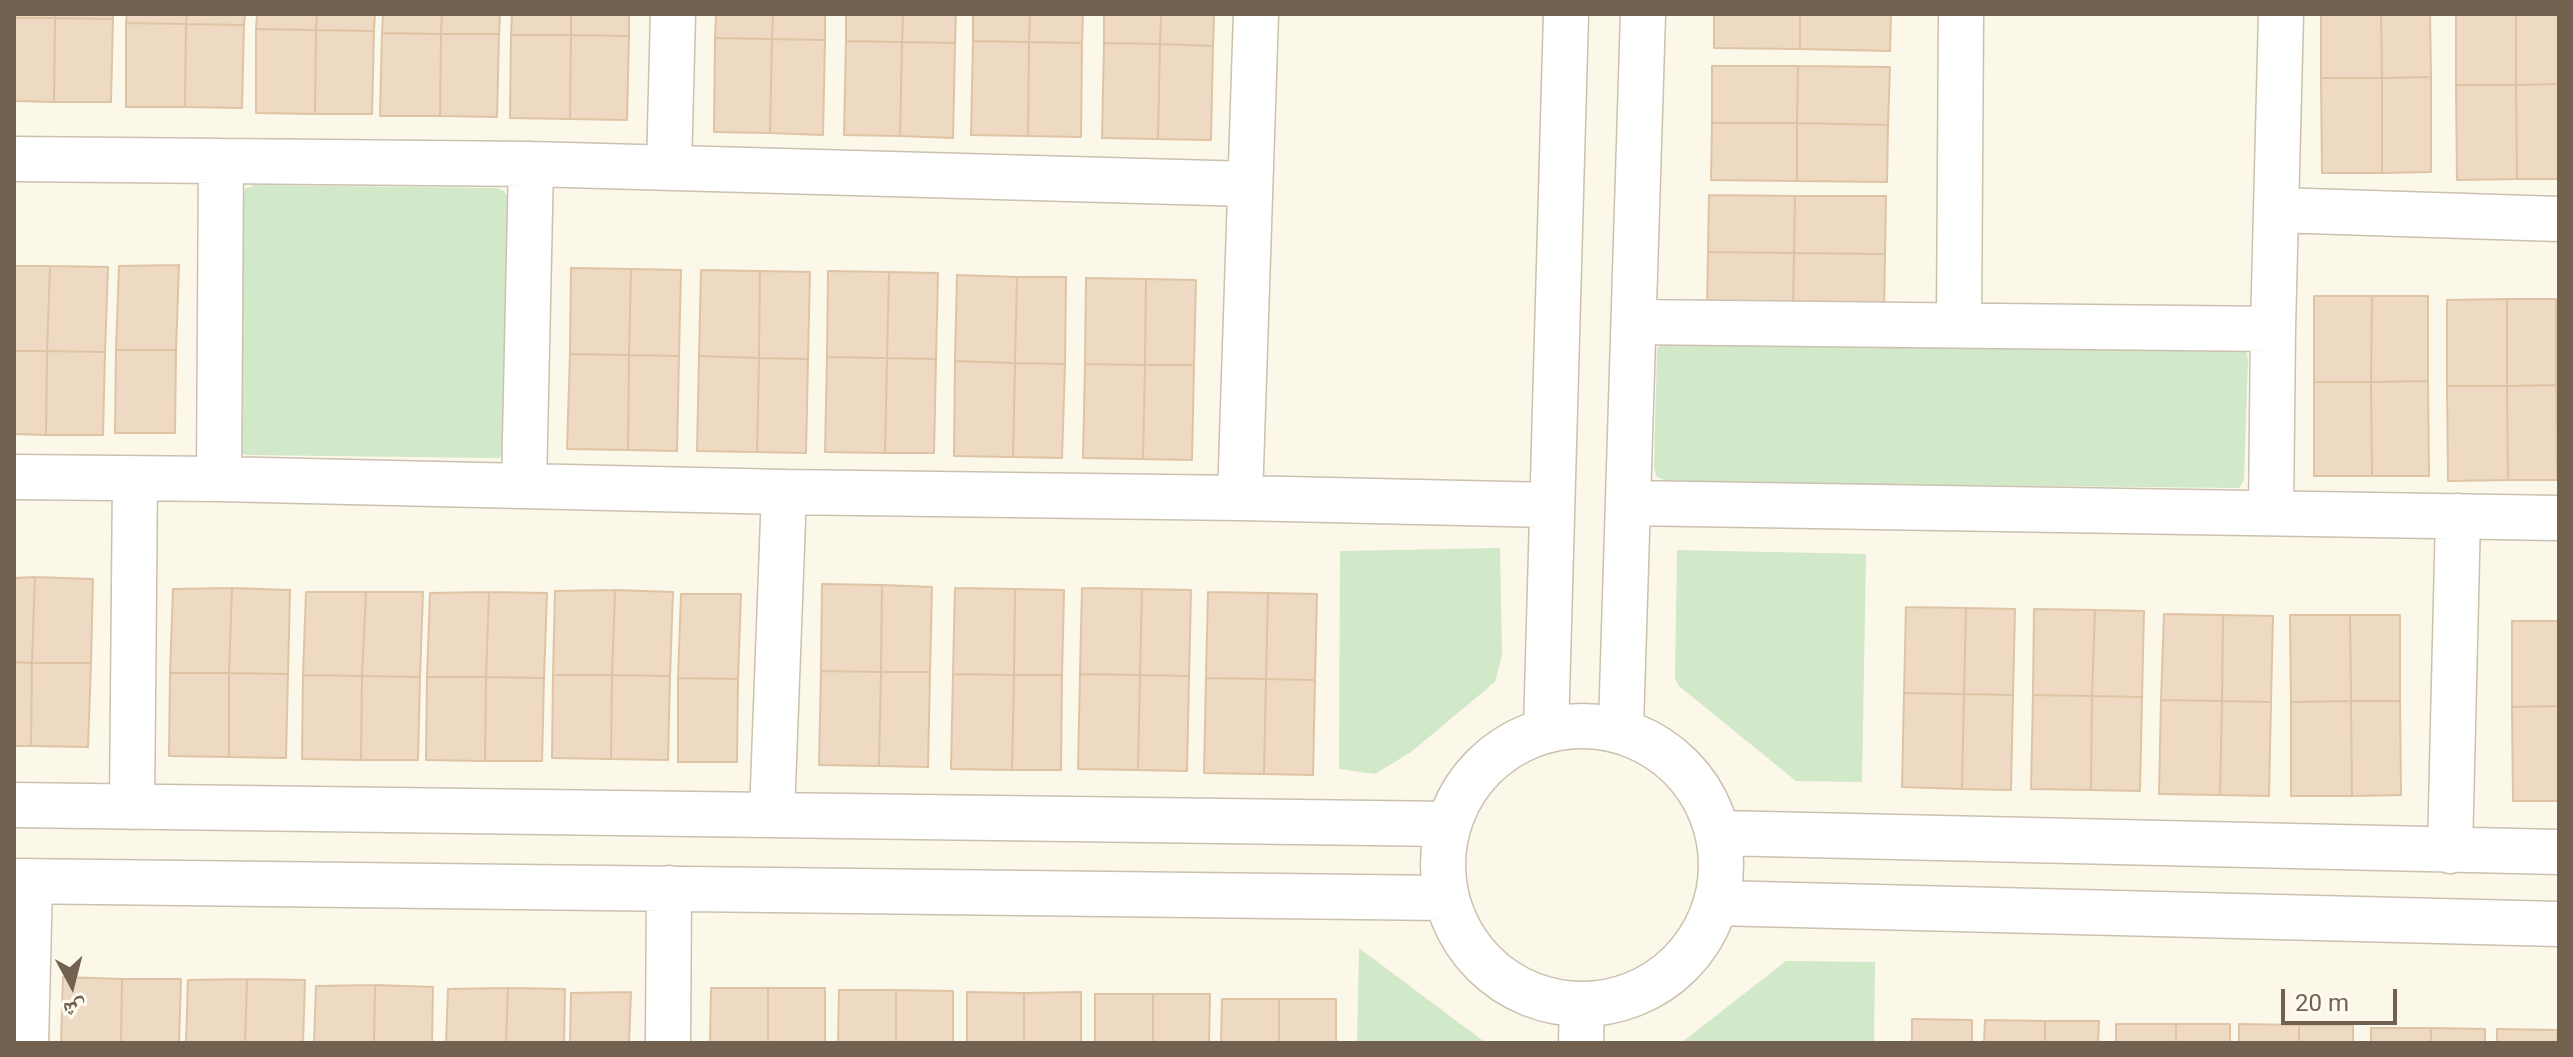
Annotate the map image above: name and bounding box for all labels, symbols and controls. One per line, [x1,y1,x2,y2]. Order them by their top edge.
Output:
north arrow [32,945,112,1025]
scale bar [2285,973,2401,1023]
text: 20 m [2295,989,2349,1017]
text: ش [62,995,88,1023]

